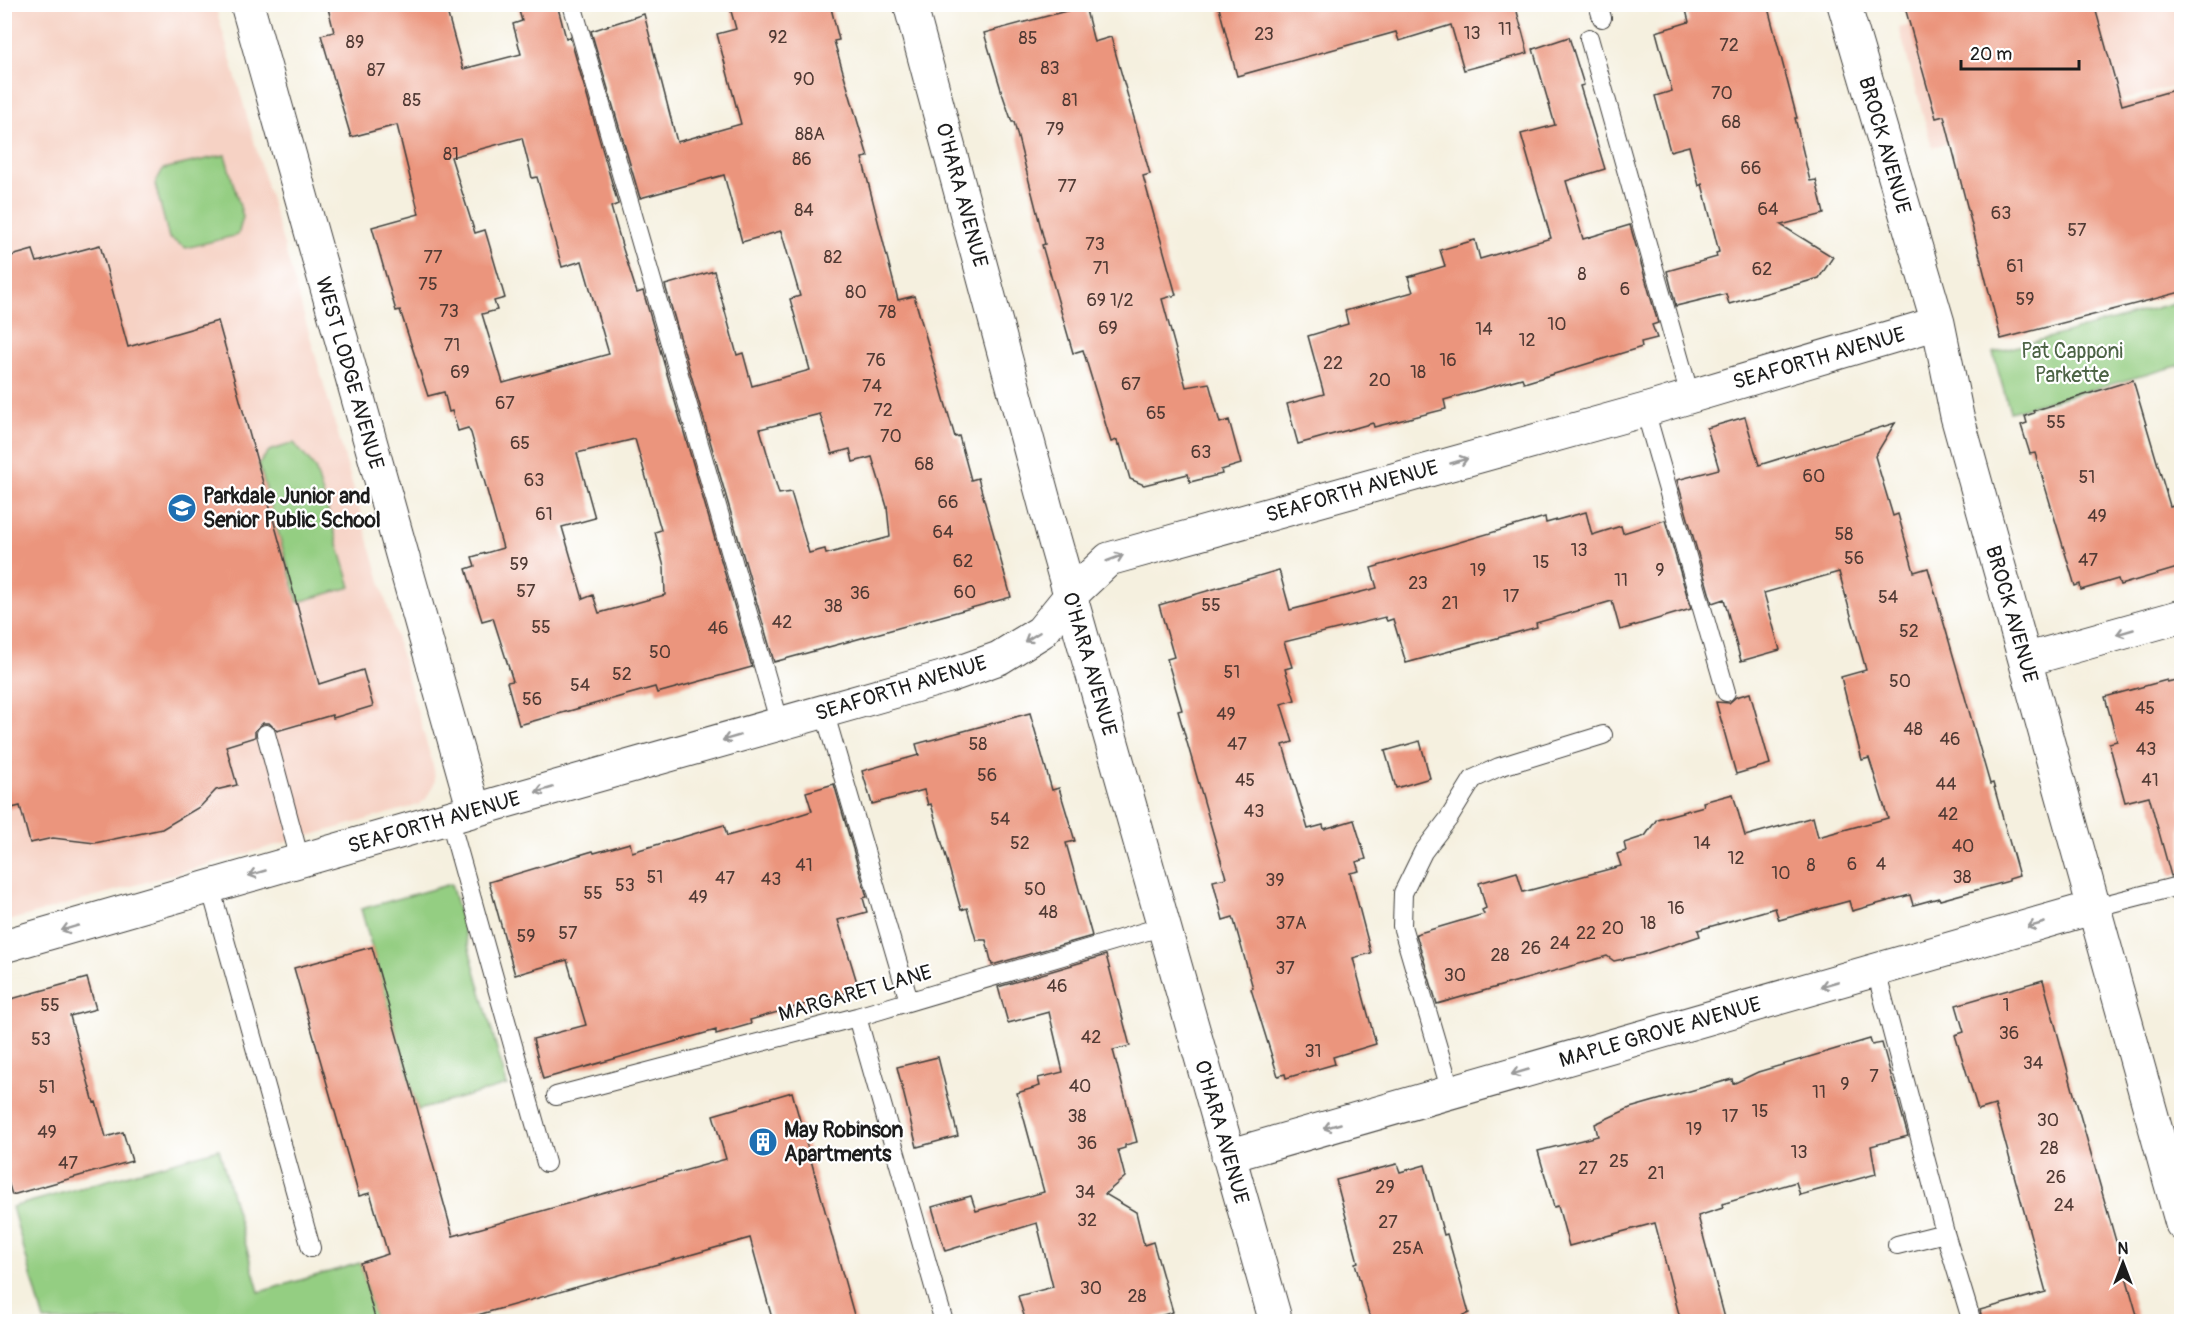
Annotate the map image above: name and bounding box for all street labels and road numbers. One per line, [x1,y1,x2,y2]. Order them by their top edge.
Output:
street label: BROCK AVENUE [1852,73,1917,217]
street label: O'HARA AVENUE [929,120,994,270]
street label: WEST LODGE AVENUE [309,274,390,473]
street label: SEAFORTH AVENUE [1730,321,1909,396]
street label: SEAFORTH AVENUE [1263,454,1442,529]
street label: BROCK AVENUE [1979,542,2044,686]
street label: O'HARA AVENUE [1056,589,1123,739]
street label: SEAFORTH AVENUE [812,649,990,727]
street label: SEAFORTH AVENUE [345,785,524,860]
street label: MARGARET LANE [775,959,935,1028]
street label: MAPLE GROVE AVENUE [1556,991,1764,1074]
street label: O'HARA AVENUE [1188,1057,1255,1207]

